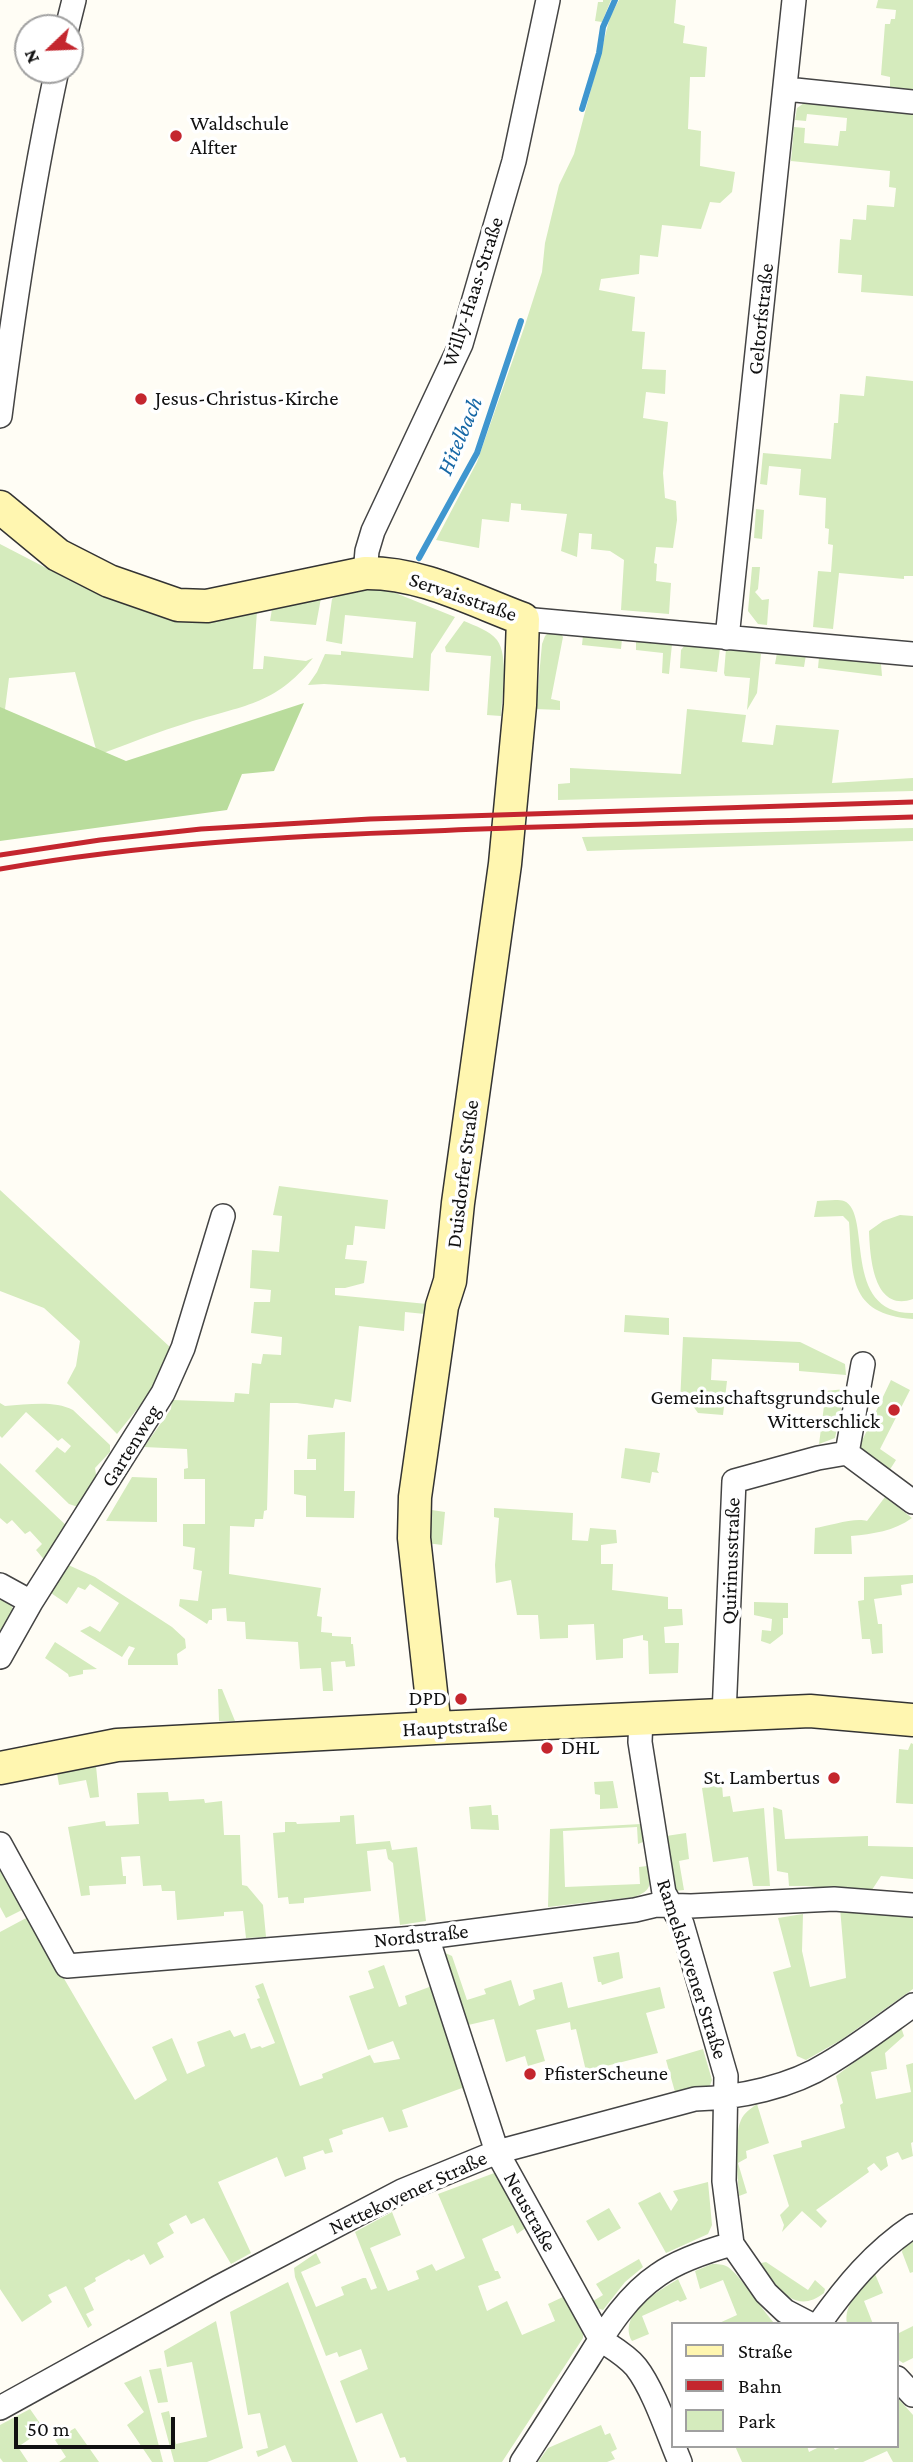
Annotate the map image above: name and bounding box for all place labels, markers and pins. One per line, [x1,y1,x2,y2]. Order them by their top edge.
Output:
place label: Waldschule Alfter [190,111,289,161]
marker: Waldschule Alfter [168,128,184,144]
place label: Jesus-Christus-Kirche [155,386,338,412]
marker: Jesus-Christus-Kirche [133,391,149,407]
place label: Gemeinschaftsgrundschule Witterschlick [650,1385,880,1435]
marker: Gemeinschaftsgrundschule Witterschlick [886,1402,902,1418]
place label: DPD [408,1686,447,1712]
marker: DPD [453,1691,469,1707]
place label: DHL [561,1735,599,1761]
marker: DHL [539,1740,555,1756]
place label: St. Lambertus [704,1765,820,1791]
marker: St. Lambertus [826,1770,842,1786]
place label: PfisterScheune [544,2061,668,2087]
marker: PfisterScheune [522,2066,538,2082]

